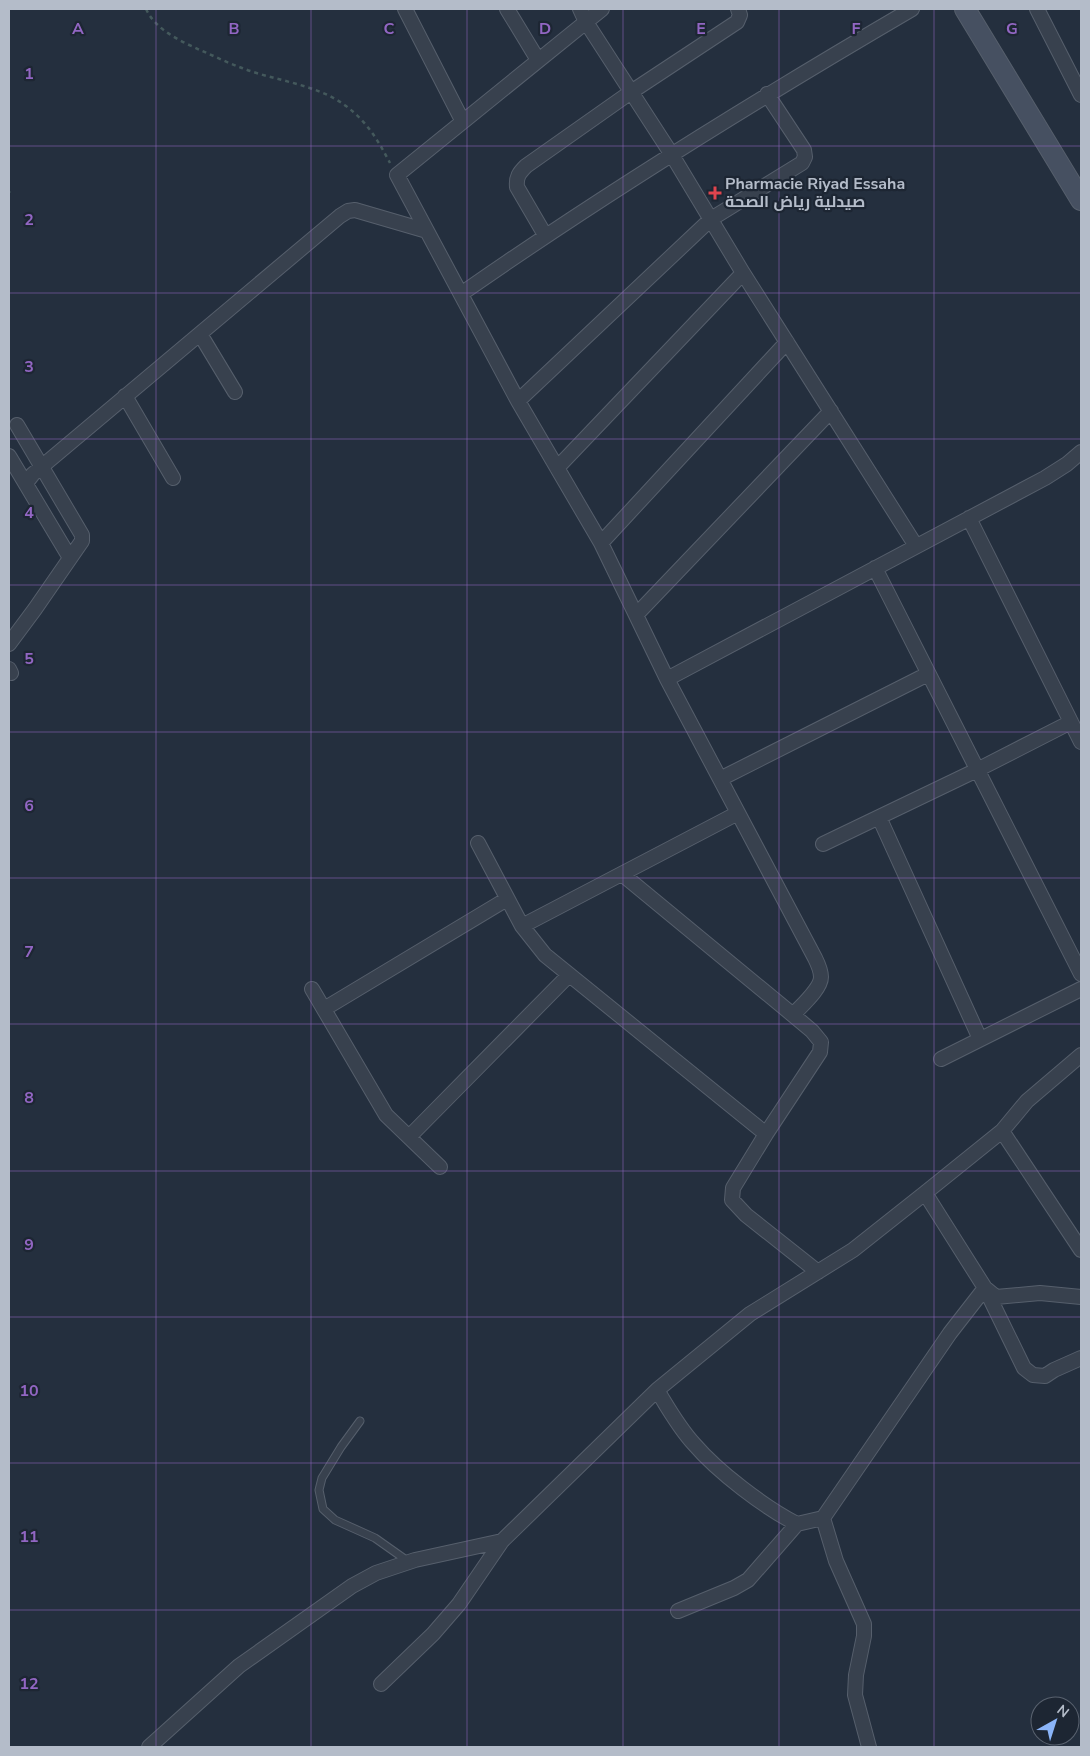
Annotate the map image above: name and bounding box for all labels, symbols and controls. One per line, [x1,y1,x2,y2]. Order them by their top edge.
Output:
text: A [72,18,84,40]
text: B [228,18,240,40]
text: C [384,18,395,40]
text: D [539,18,551,40]
text: E [696,18,706,40]
text: F [852,18,861,40]
text: G [1006,18,1018,40]
text: 1 [24,63,34,85]
place label: Pharmacie Riyad Essaha صيدلية رياض الصحة [725,173,905,213]
marker: Pharmacie Riyad Essaha صيدلية رياض الصحة [709,187,721,199]
text: 2 [24,209,34,231]
text: 3 [24,356,34,378]
text: 4 [24,502,34,524]
text: 5 [24,648,34,670]
text: 6 [24,795,34,817]
text: 7 [24,941,34,963]
text: 8 [24,1087,34,1109]
text: 9 [24,1234,34,1256]
text: 10 [19,1380,39,1402]
text: 11 [19,1526,39,1548]
text: 12 [19,1673,39,1695]
north arrow [1030,1696,1080,1746]
text: N [1053,1701,1073,1722]

